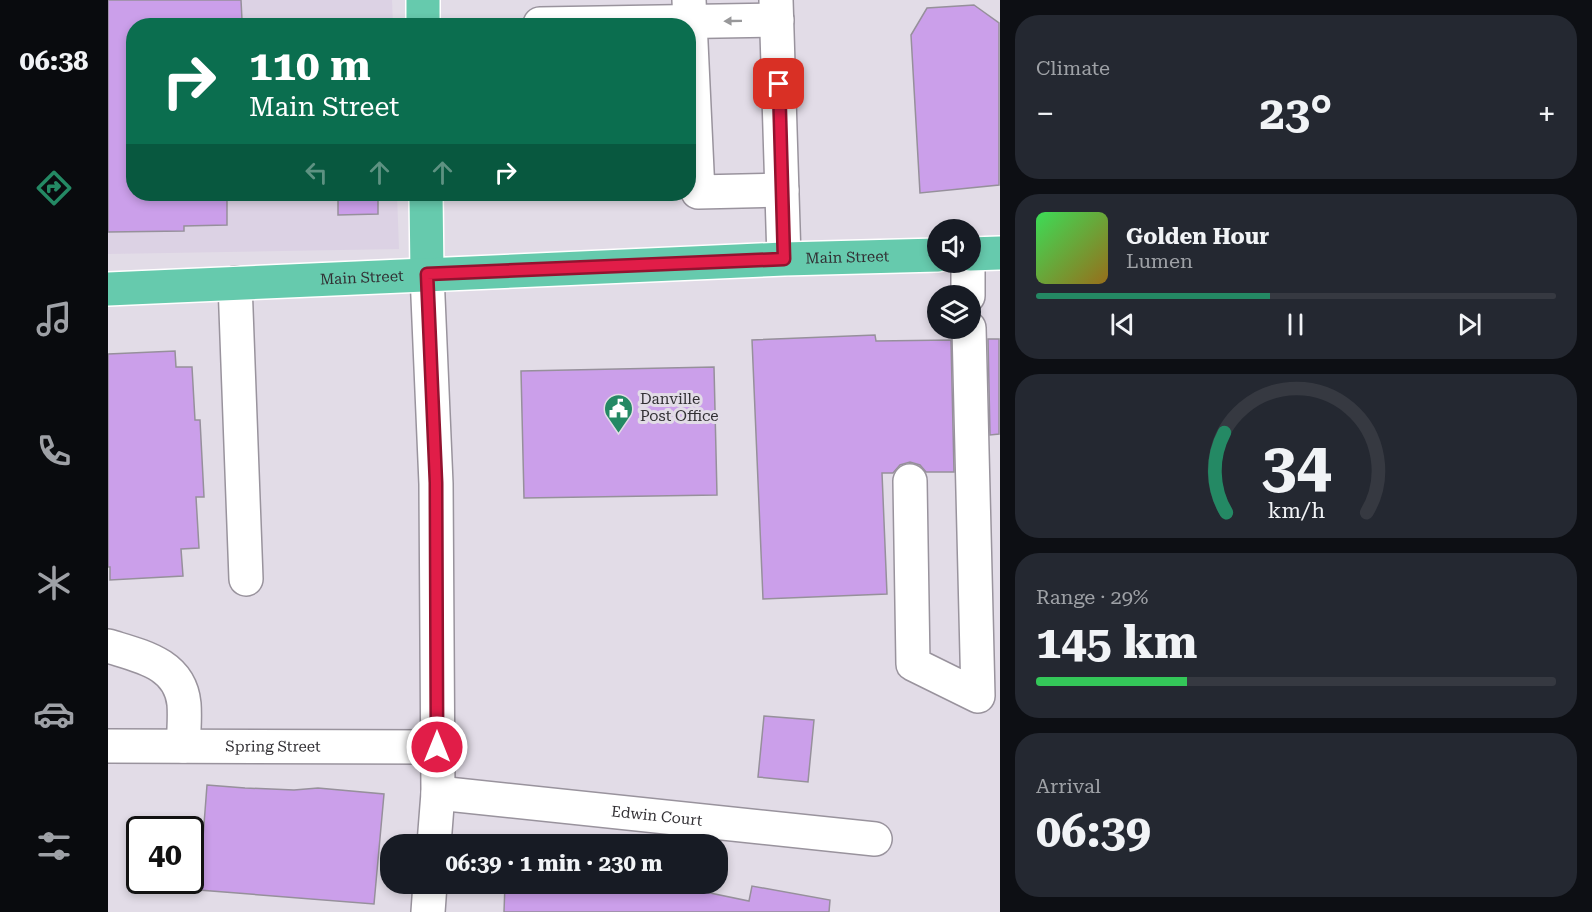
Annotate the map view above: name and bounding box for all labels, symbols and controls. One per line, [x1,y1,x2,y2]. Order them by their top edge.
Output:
one-way arrow [724,16,743,26]
text: 110 m [249,41,371,90]
icon: right [150,42,228,120]
text: 06:38 [20,45,88,77]
text: Climate [1036,56,1110,80]
pin [753,58,804,109]
icon: arrive [762,67,795,100]
text: 23° [1260,87,1332,140]
text: Main Street [249,91,399,123]
text: − [1036,94,1054,133]
text: + [1538,94,1556,133]
icon: left [300,156,333,189]
icon: ahead [363,156,396,189]
icon: ahead [426,156,459,189]
icon: right [489,156,522,189]
icon: directions [33,167,75,209]
map controls [927,219,981,339]
button: sound [927,219,981,273]
text: Golden Hour [1126,224,1269,249]
street label: Main Street [805,247,890,267]
text: Lumen [1126,249,1193,273]
street label: Main Street [320,267,404,289]
button: layers [927,285,981,339]
icon: music [33,298,75,340]
icon: previous [1106,308,1139,341]
icon: pause [1279,308,1312,341]
icon: next [1453,308,1486,341]
place label: Danville Post Office [640,390,719,425]
public building icon: Danville Post Office [603,392,635,434]
text: 34 [1261,429,1331,502]
icon: phone [33,430,75,472]
text: km/h [1267,498,1325,523]
icon: climate [33,562,75,604]
text: Range · 29% [1036,585,1148,609]
text: 145 km [1036,616,1197,669]
icon: car [33,693,75,735]
position arrow [405,715,469,779]
street label: Spring Street [225,737,321,756]
text: Arrival [1036,774,1101,798]
street label: Edwin Court [610,802,704,830]
text: 06:39 [1036,805,1151,858]
speed limit sign: 40 [126,816,204,894]
icon: filters [33,825,75,867]
text: 06:39 · 1 min · 230 m [445,851,663,876]

